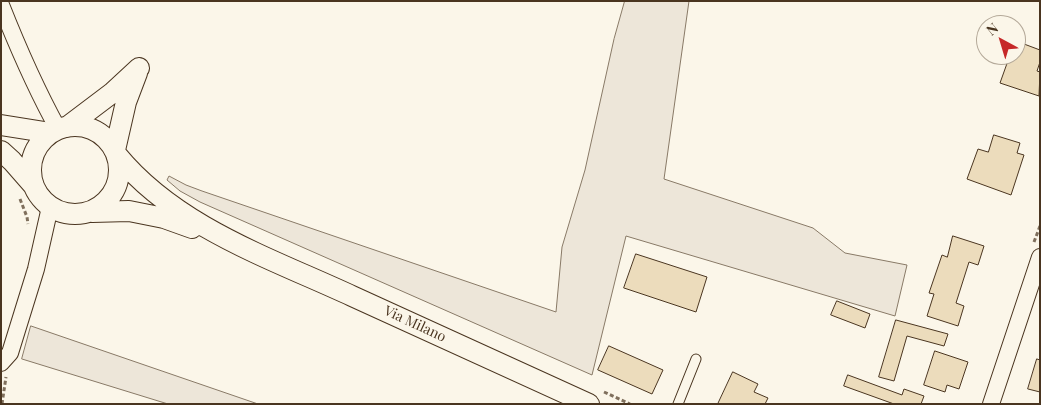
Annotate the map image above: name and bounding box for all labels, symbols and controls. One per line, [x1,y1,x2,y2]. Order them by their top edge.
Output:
north arrow [976,15,1026,65]
text: N [982,18,1002,39]
street label: Via Milano [381,302,449,346]

